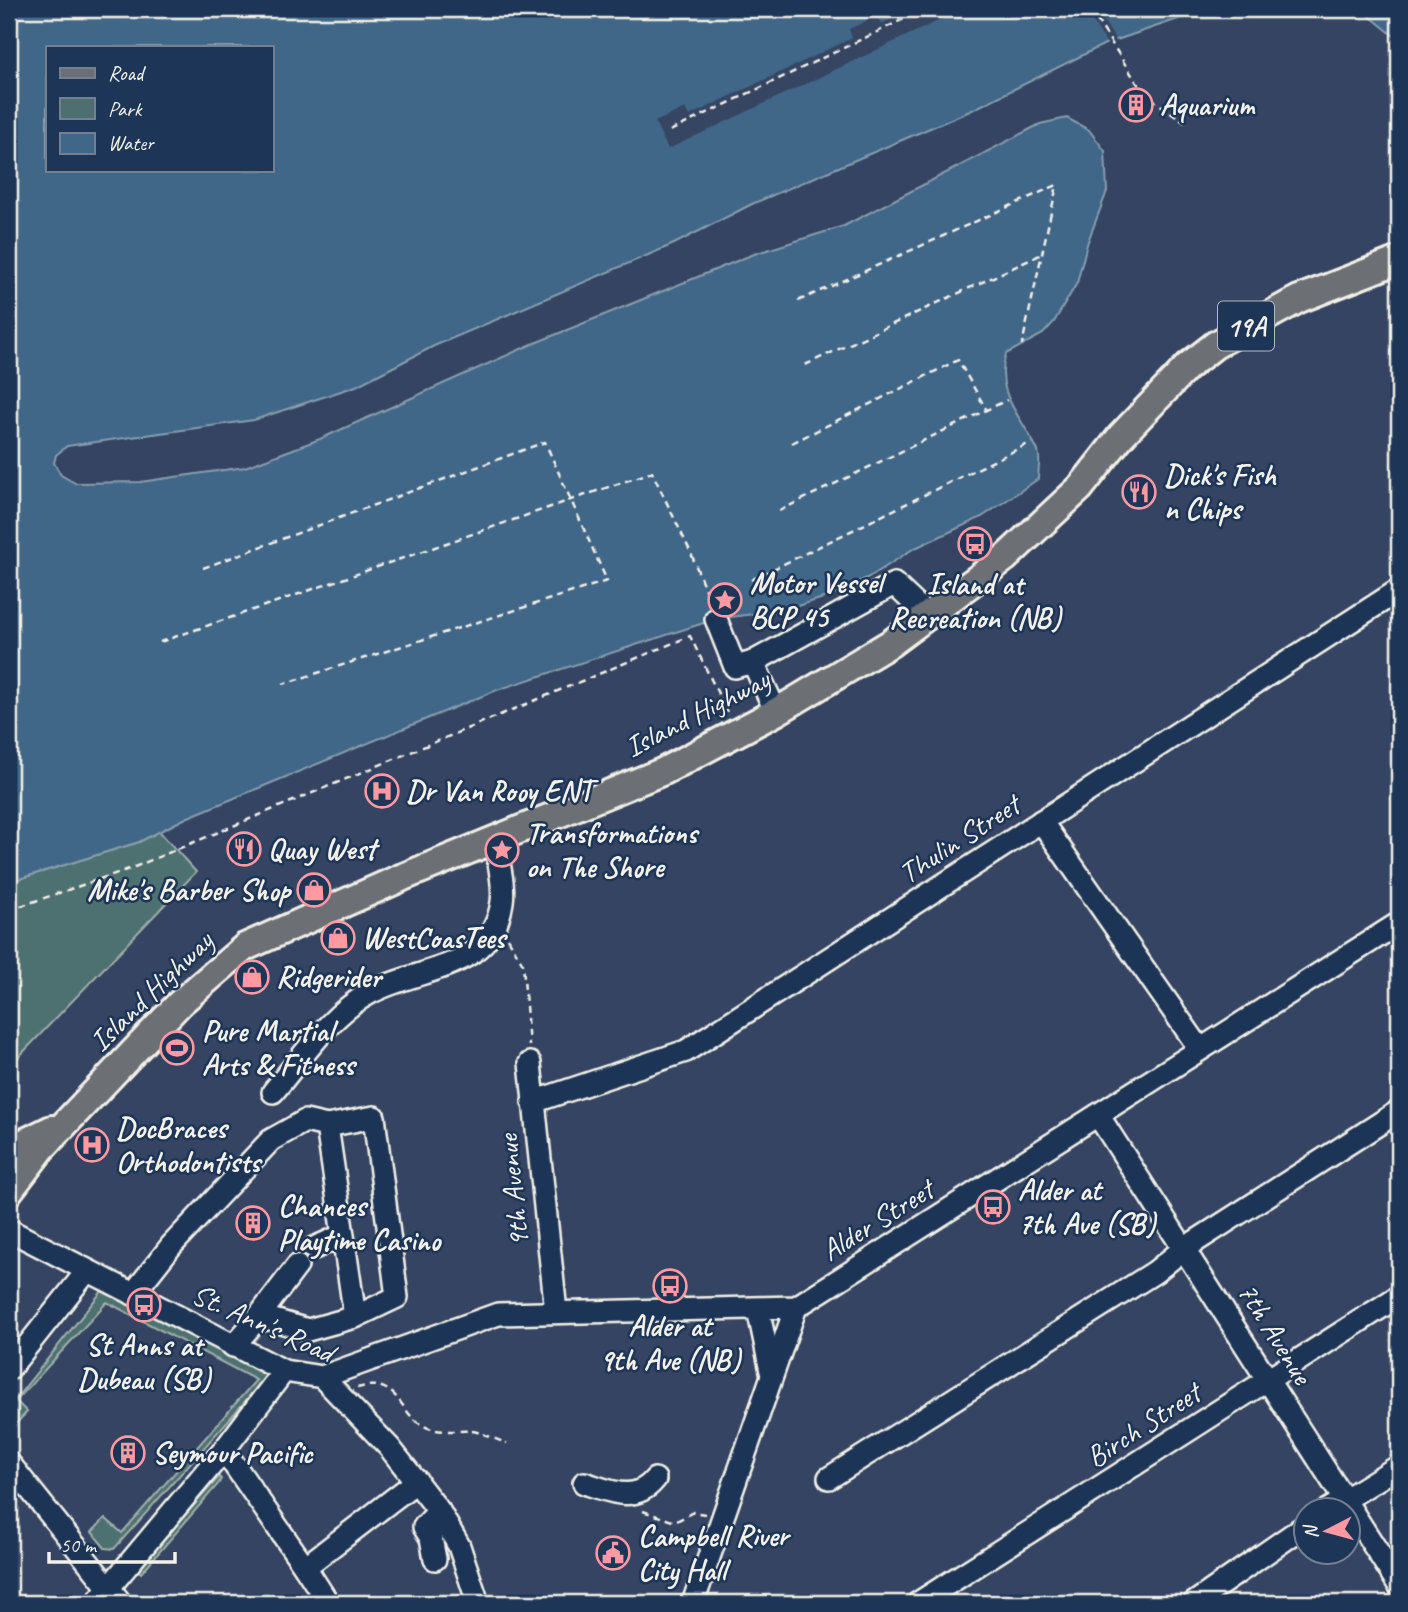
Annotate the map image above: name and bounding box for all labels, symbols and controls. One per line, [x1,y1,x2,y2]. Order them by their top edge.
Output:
legend [46,46,273,172]
text: Road [108,60,147,86]
building icon: Aquarium [1117,86,1155,124]
place label: Aquarium [1160,86,1256,124]
text: Park [108,96,143,122]
text: Water [108,130,155,156]
road number: 19A [1218,302,1274,350]
place label: Dick's Fish n Chips [1164,456,1277,528]
restaurant icon: Dick's Fish n Chips [1120,473,1158,511]
bus stop icon: Island at Recreation (NB) [956,525,994,563]
place label: Motor Vessel BCP 45 [750,564,887,636]
place label: Island at Recreation (NB) [889,565,1063,637]
place icon: Motor Vessel BCP 45 [706,581,744,619]
street label: Island Highway [618,660,777,766]
hospital icon: Dr Van Rooy ENT [363,772,401,810]
place label: Dr Van Rooy ENT [406,772,599,810]
street label: Thulin Street [892,784,1030,892]
place label: Transformations on The Shore [526,814,701,886]
restaurant icon: Quay West [225,830,263,868]
place label: Quay West [268,830,381,868]
place icon: Transformations on The Shore [483,831,521,869]
place label: Mike's Barber Shop [87,871,293,909]
shop icon: Mike's Barber Shop [295,871,333,909]
shop icon: WestCoasTees [319,919,357,957]
place label: WestCoasTees [362,919,509,957]
street label: Island Highway [81,921,222,1059]
shop icon: Ridgerider [233,958,271,996]
place label: Ridgerider [276,958,384,996]
place label: Pure Martial Arts & Fitness [202,1012,358,1084]
sports icon: Pure Martial Arts & Fitness [158,1029,196,1067]
place label: DocBraces Orthodontists [116,1109,264,1181]
hospital icon: DocBraces Orthodontists [73,1126,111,1164]
street label: 9th Avenue [488,1130,538,1249]
street label: Alder Street [814,1169,944,1269]
place label: Alder at 7th Ave (SB) [1018,1171,1157,1243]
place label: Chances Playtime Casino [278,1187,442,1260]
bus stop icon: Alder at 7th Ave (SB) [974,1188,1012,1226]
building icon: Chances Playtime Casino [234,1204,272,1242]
bus stop icon: Alder at 9th Ave (NB) [651,1267,689,1305]
street label: St. Ann's Road [186,1275,344,1373]
street label: 7th Avenue [1229,1275,1322,1393]
bus stop icon: St Anns at Dubeau (SB) [125,1286,163,1324]
place label: Alder at 9th Ave (NB) [600,1307,742,1379]
place label: St Anns at Dubeau (SB) [78,1326,213,1398]
street label: Birch Street [1079,1372,1211,1476]
building icon: Seymour Pacific [109,1434,147,1472]
place label: Seymour Pacific [152,1434,314,1472]
north arrow [1292,1496,1362,1566]
place label: Campbell River City Hall [638,1517,792,1590]
scale bar [49,1521,175,1565]
text: N [1298,1522,1324,1540]
text: 50 m [60,1532,98,1558]
public building icon: Campbell River City Hall [594,1534,632,1572]

